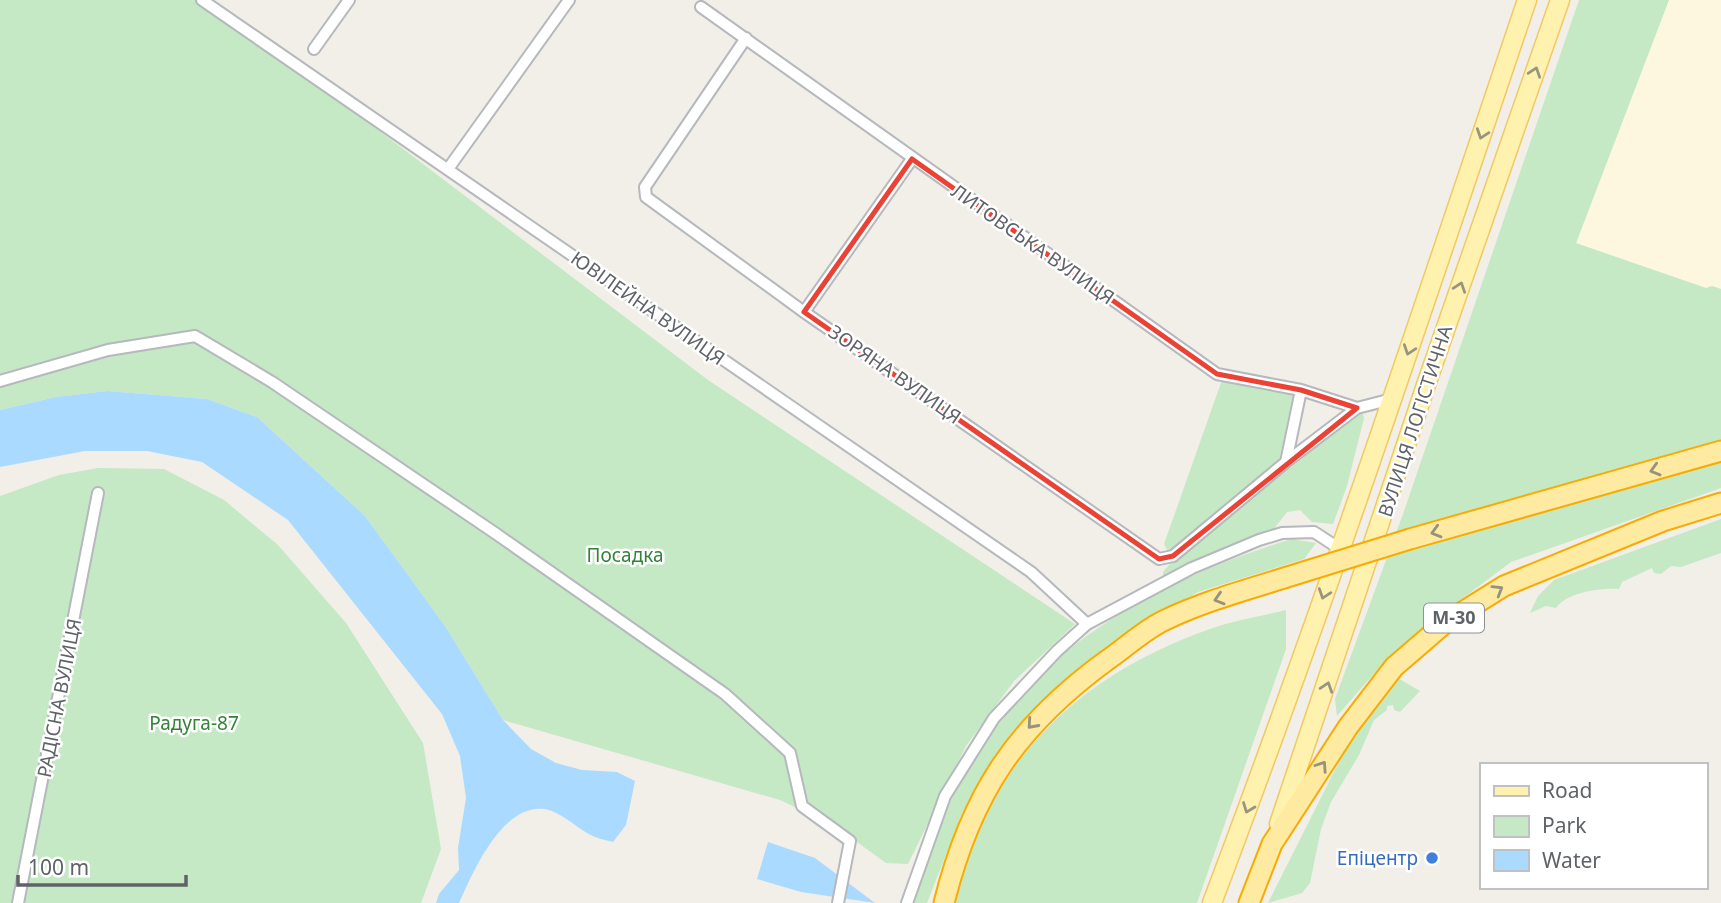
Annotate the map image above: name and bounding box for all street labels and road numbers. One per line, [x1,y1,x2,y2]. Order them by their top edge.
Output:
street label: ЛИТОВСЬКА ВУЛИЦЯ [946,178,1120,310]
street label: ЮВІЛЕЙНА ВУЛИЦЯ [566,245,730,371]
street label: ЗОРЯНА ВУЛИЦЯ [823,319,967,429]
street label: ВУЛИЦЯ ЛОГІСТИЧНА [1372,321,1459,520]
road number: М-30 [1424,604,1484,632]
street label: РАДІСНА ВУЛИЦЯ [31,616,87,780]

